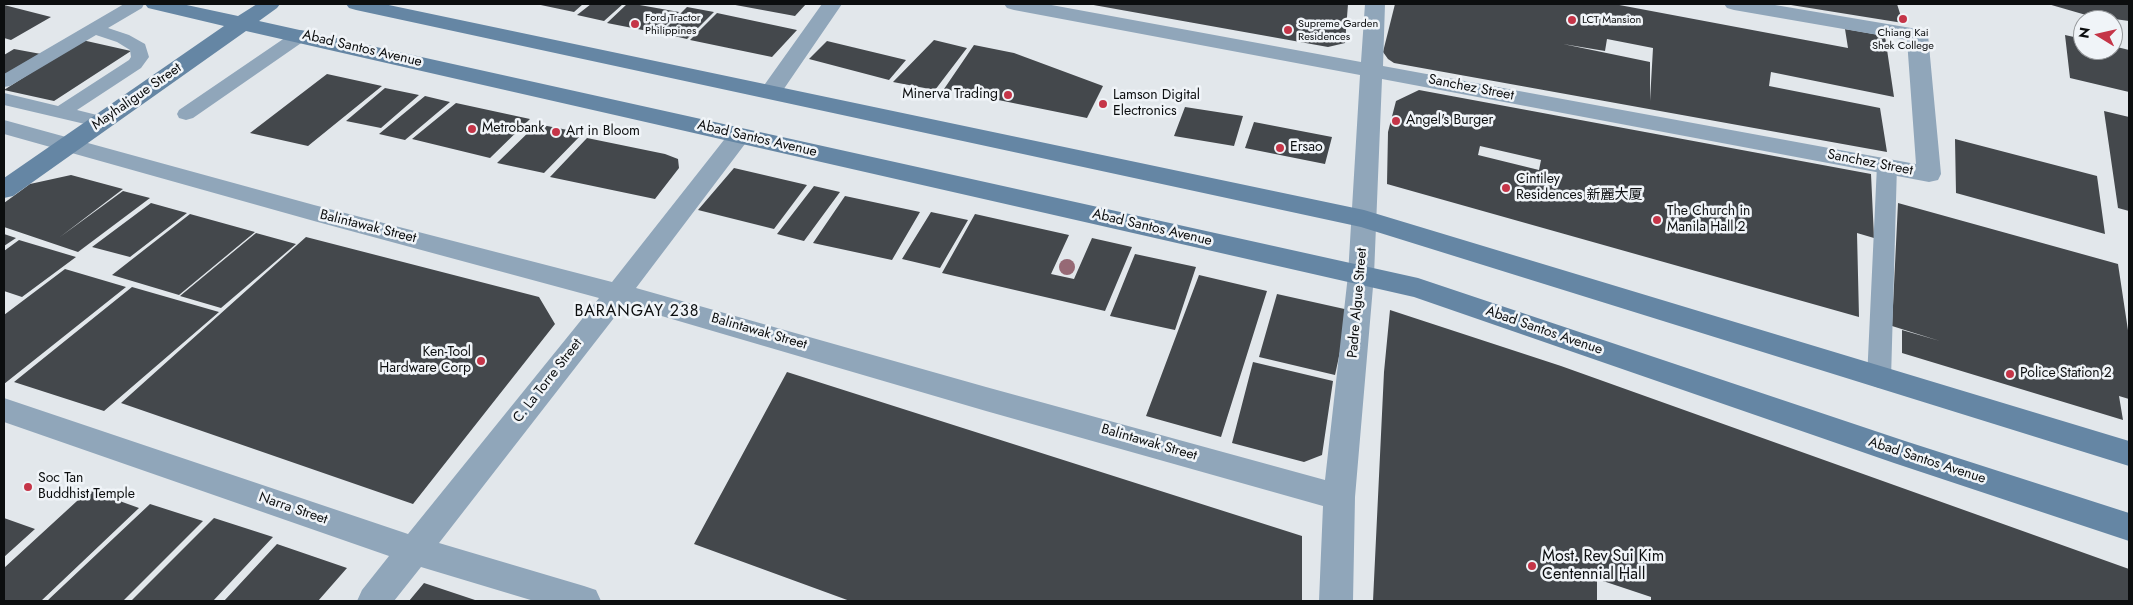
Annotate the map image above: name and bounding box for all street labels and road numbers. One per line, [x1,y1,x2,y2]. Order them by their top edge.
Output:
street label: Abad Santos Avenue [301,27,423,71]
street label: Mayhaligue Street [89,60,185,134]
street label: Sanchez Street [1427,71,1515,105]
street label: Abad Santos Avenue [696,117,818,161]
street label: Sanchez Street [1826,146,1914,180]
street label: Abad Santos Avenue [1091,206,1213,250]
street label: Balintawak Street [318,207,418,247]
street label: Padre Algue Street [1345,247,1371,359]
street label: Abad Santos Avenue [1483,303,1605,359]
street label: Balintawak Street [709,310,809,354]
street label: C. La Torre Street [510,336,586,426]
street label: Balintawak Street [1099,421,1199,465]
street label: Abad Santos Avenue [1866,434,1988,488]
street label: Narra Street [256,489,330,529]

